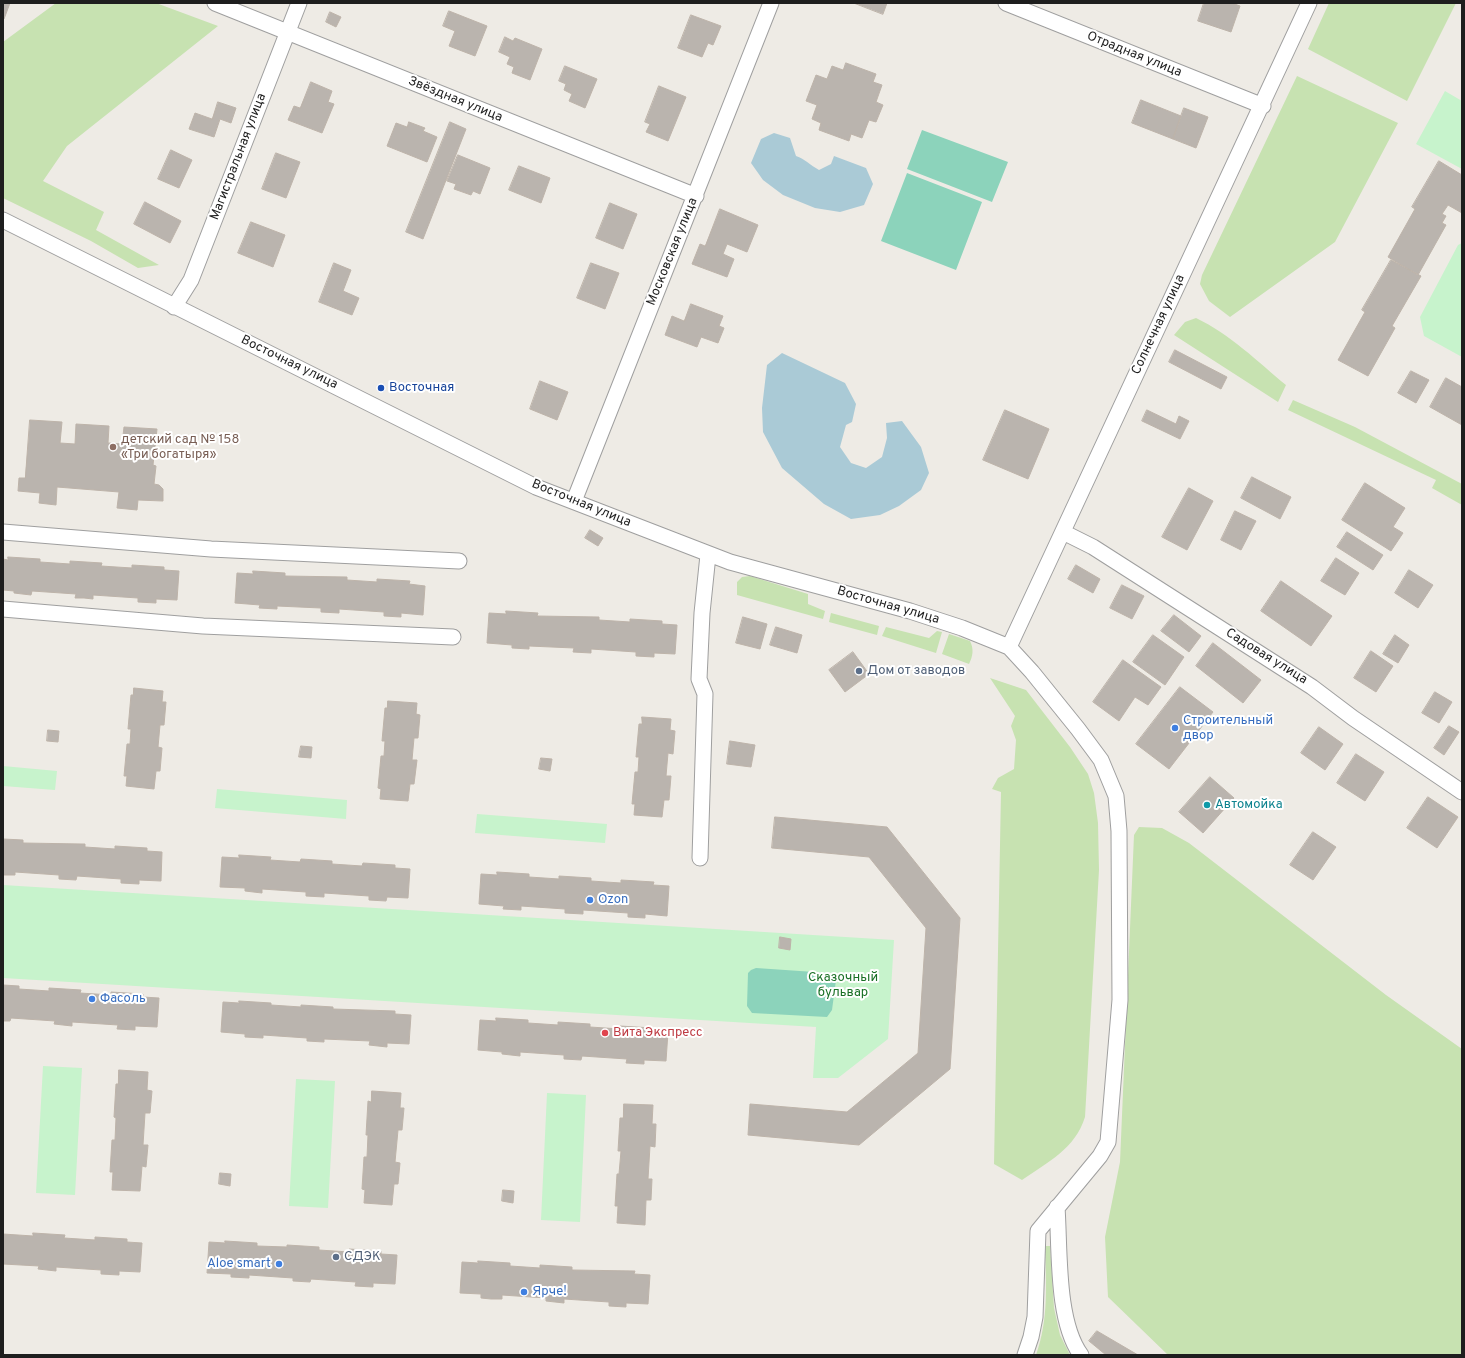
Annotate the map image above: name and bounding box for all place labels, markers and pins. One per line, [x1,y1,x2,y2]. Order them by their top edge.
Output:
place label: Восточная [389,380,454,396]
marker: Восточная [376,383,386,393]
place label: детский сад № 158 «Три богатыря» [121,432,239,463]
marker: детский сад № 158 «Три богатыря» [108,442,118,452]
place label: Дом от заводов [867,663,965,679]
marker: Дом от заводов [854,666,864,676]
place label: Строительный двор [1183,713,1273,744]
marker: Строительный двор [1170,723,1180,733]
place label: Автомойка [1215,797,1282,813]
marker: Автомойка [1202,800,1212,810]
place label: Ozon [598,892,628,908]
marker: Ozon [585,895,595,905]
place label: Фасоль [100,991,146,1007]
marker: Фасоль [87,994,97,1004]
place label: Вита Экспресс [613,1025,703,1041]
marker: Вита Экспресс [600,1028,610,1038]
place label: СДЭК [344,1249,381,1265]
marker: СДЭК [331,1252,341,1262]
place label: Aloe smart [207,1256,271,1272]
marker: Aloe smart [274,1259,284,1269]
place label: Ярче! [532,1284,567,1300]
marker: Ярче! [519,1287,529,1297]

